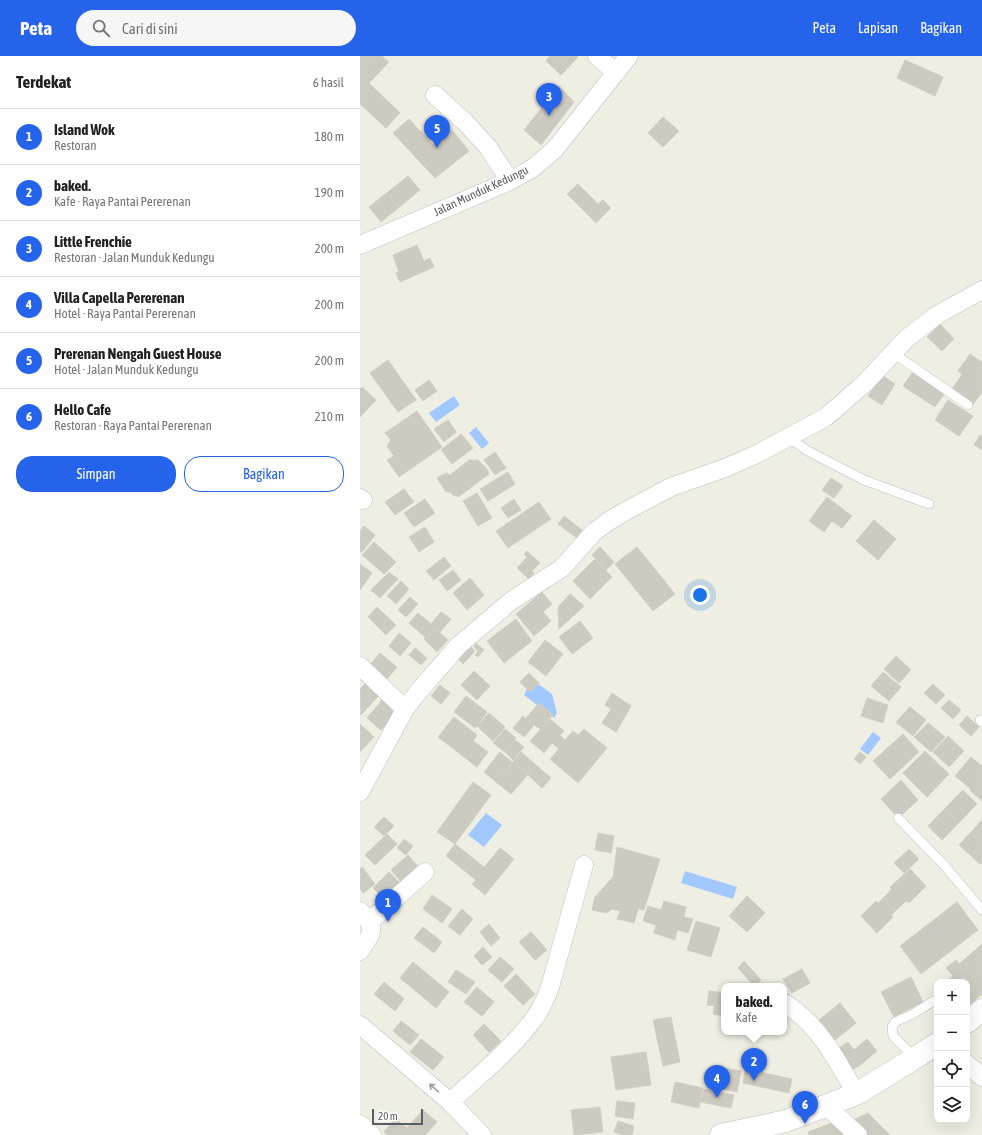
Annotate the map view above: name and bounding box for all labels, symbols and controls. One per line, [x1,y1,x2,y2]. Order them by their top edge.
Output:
search box [76,10,356,46]
text: Peta [20,17,52,39]
icon: search [90,17,112,39]
text: Cari di sini [122,20,178,37]
text: Peta [812,20,836,36]
text: Lapisan [858,20,898,36]
text: Bagikan [920,20,962,36]
text: Terdekat [16,72,71,92]
text: 6 hasil [313,75,344,90]
pin: 3 [536,83,562,116]
pin: 5 [424,115,450,148]
text: Island Wok [54,121,115,138]
text: 1 [26,129,32,144]
text: 180 m [315,129,344,144]
text: Restoran [54,138,97,153]
street label: Jalan Munduk Kedungu [431,163,531,219]
text: baked. [54,177,91,194]
text: 2 [26,185,32,200]
text: 190 m [315,185,344,200]
text: Kafe · Raya Pantai Pererenan [54,194,191,209]
text: Little Frenchie [54,233,132,250]
text: 3 [26,241,32,256]
text: 200 m [315,241,344,256]
text: Restoran · Jalan Munduk Kedungu [54,250,215,265]
text: Villa Capella Pererenan [54,289,184,306]
text: 4 [26,297,32,312]
text: 200 m [315,297,344,312]
text: Hotel · Raya Pantai Pererenan [54,306,196,321]
text: Prerenan Nengah Guest House [54,345,222,362]
text: 5 [26,353,32,368]
text: 200 m [315,353,344,368]
text: Hotel · Jalan Munduk Kedungu [54,362,199,377]
text: Hello Cafe [54,401,111,418]
text: 6 [26,409,32,424]
text: 210 m [315,409,344,424]
text: Restoran · Raya Pantai Pererenan [54,418,212,433]
button: Simpan [16,456,176,492]
button: Bagikan [184,456,344,492]
your location [690,585,710,605]
pin: 1 [375,889,401,922]
map controls [934,979,970,1123]
button: + [934,979,970,1015]
popup [721,983,787,1035]
text: baked. [736,993,772,1010]
text: Kafe [736,1010,757,1025]
button: − [934,1015,970,1051]
pin: 2 [741,1048,767,1081]
button: locate [934,1051,970,1087]
pin: 4 [704,1065,730,1098]
one-way arrow [428,1084,439,1093]
button: layers [934,1087,970,1123]
pin: 6 [792,1091,818,1124]
scale bar [372,1107,423,1126]
text: 20 m [378,1110,398,1122]

